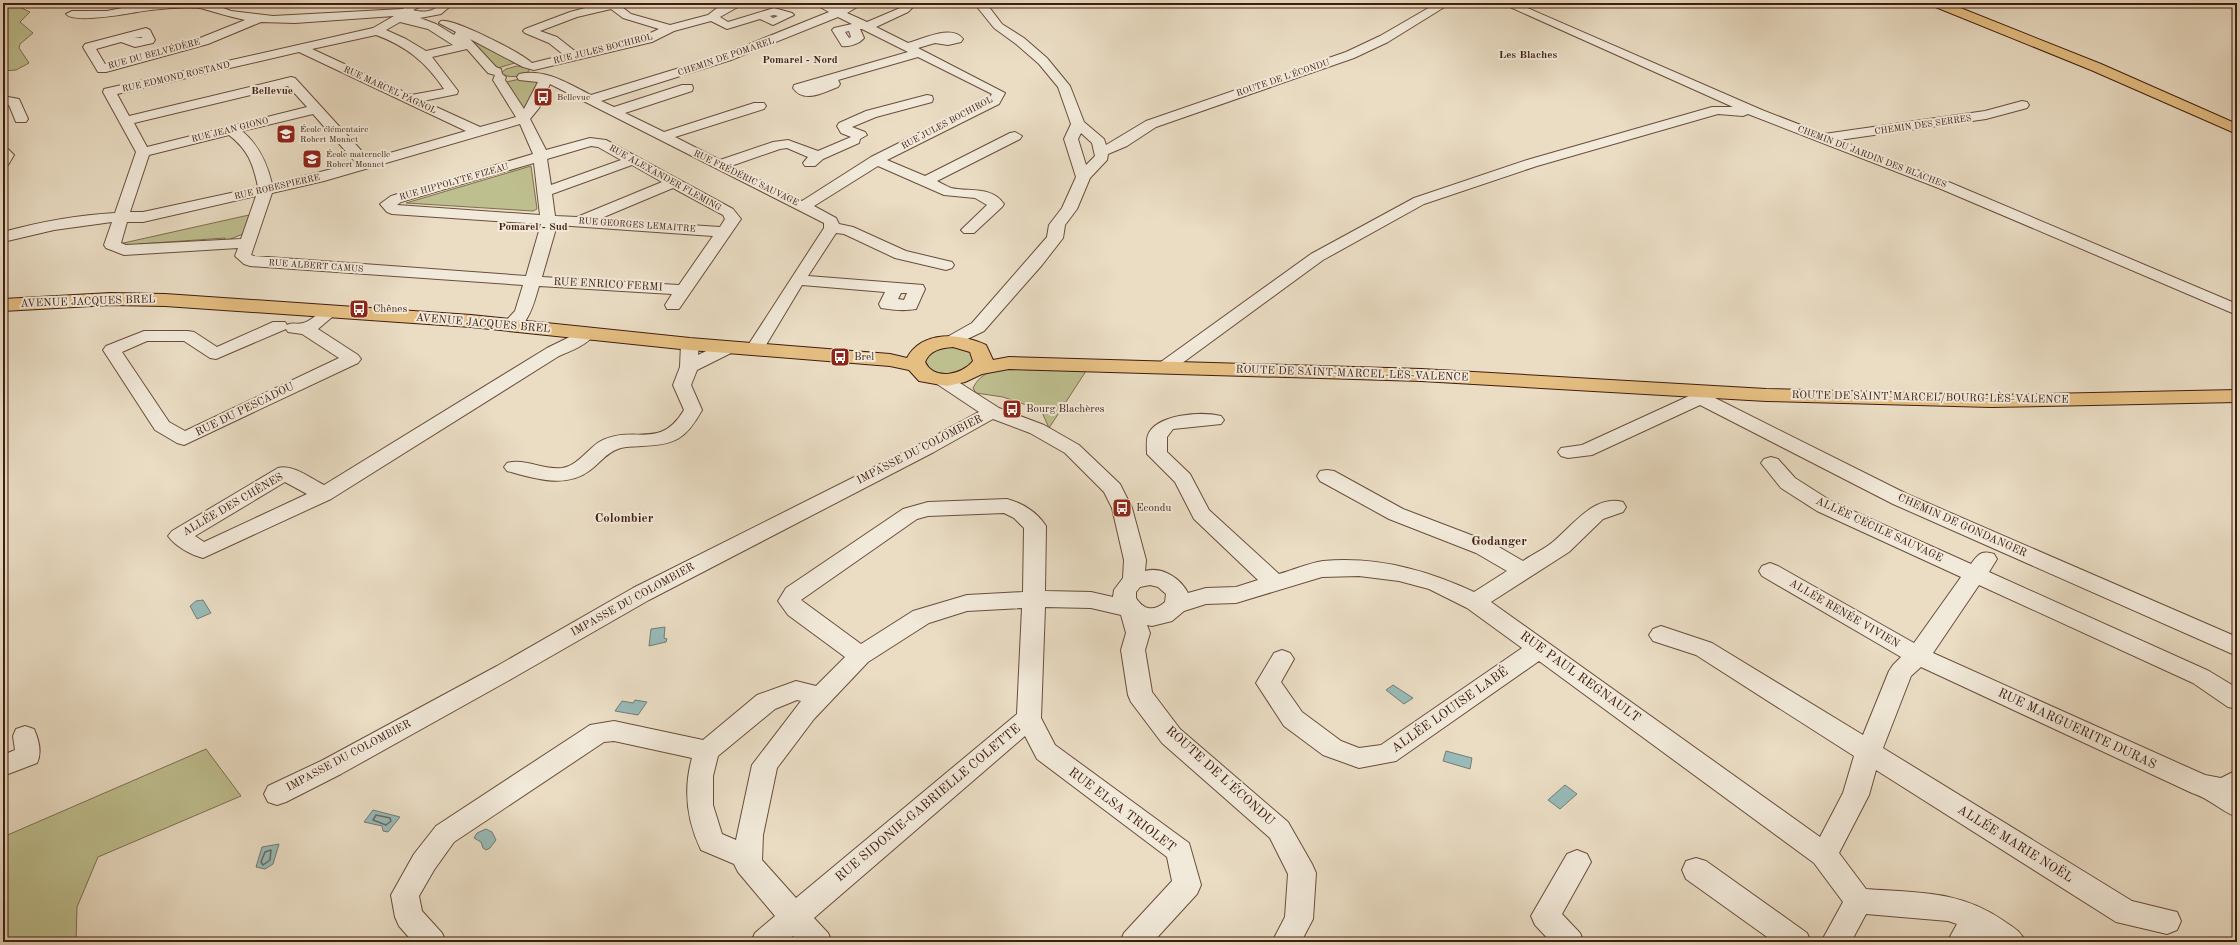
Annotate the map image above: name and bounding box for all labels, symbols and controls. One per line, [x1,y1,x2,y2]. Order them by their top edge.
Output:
street label: RUE JULES BOCHIROL [552,32,654,66]
street label: RUE DU BELVÉDÈRE [107,36,201,71]
street label: CHEMIN DE POMAREL [677,36,775,78]
district label: Les Blaches [1499,50,1557,61]
district label: Pomarel - Nord [762,55,838,66]
street label: ROUTE DE L'ÉCONDU [1235,57,1331,98]
street label: RUE EDMOND ROSTAND [121,60,231,94]
street label: RUE MARCEL PAGNOL [342,65,438,115]
district label: Bellevue [251,86,293,97]
bus stop icon: Bellevue [532,86,554,108]
place label: Bellevue [557,93,590,102]
street label: RUE JULES BOCHIROL [900,95,994,151]
street label: CHEMIN DES SERRES [1874,114,1972,136]
street label: RUE JEAN GIONO [191,116,269,144]
school or university icon: École élémentaire Robert Monnet [275,123,297,145]
place label: École élémentaire Robert Monnet [300,124,368,144]
street label: CHEMIN DU JARDIN DES BLACHES [1796,124,1948,190]
street label: RUE ALEXANDER FLEMING [607,143,723,213]
school or university icon: École maternelle Robert Monnet [301,148,323,170]
street label: RUE FRÉDÉRIC SAUVAGE [692,148,800,207]
place label: École maternelle Robert Monnet [326,149,390,169]
street label: RUE HIPPOLYTE FIZEAU [398,162,510,202]
street label: RUE ROBESPIERRE [233,173,321,201]
street label: RUE GEORGES LEMAITRE [578,216,696,234]
district label: Pomarel - Sud [498,222,568,233]
street label: RUE ALBERT CAMUS [268,258,364,274]
street label: RUE ENRICO FERMI [553,277,663,293]
street label: AVENUE JACQUES BREL [20,294,156,310]
bus stop icon: Chênes [348,298,370,320]
place label: Chênes [373,304,407,315]
street label: AVENUE JACQUES BREL [415,313,551,335]
bus stop icon: Brel [829,346,851,368]
place label: Brel [854,352,874,363]
street label: ROUTE DE SAINT-MARCEL-LÈS-VALENCE [1235,362,1469,384]
street label: RUE DU PESCADOU [194,381,296,439]
street label: ROUTE DE SAINT-MARCEL/BOURG-LÈS-VALENCE [1791,388,2069,406]
bus stop icon: Bourg Blachères [1001,398,1023,420]
place label: Bourg Blachères [1026,404,1105,415]
street label: IMPASSE DU COLOMBIER [855,413,985,487]
street label: ALLÉE DES CHÊNES [180,470,285,538]
street label: CHEMIN DE GONDANGER [1896,492,2028,560]
street label: ALLÉE CÉCILE SAUVAGE [1814,494,1945,564]
bus stop icon: Econdu [1111,497,1133,519]
place label: Econdu [1136,503,1172,514]
district label: Colombier [595,512,654,525]
district label: Godanger [1471,535,1527,548]
street label: IMPASSE DU COLOMBIER [569,561,697,639]
street label: ALLÉE RENÉE VIVIEN [1787,576,1902,650]
street label: RUE PAUL REGNAULT [1517,629,1643,725]
street label: ALLÉE LOUISE LABÉ [1388,663,1511,755]
street label: RUE MARGUERITE DURAS [1996,686,2158,772]
street label: IMPASSE DU COLOMBIER [285,718,413,794]
street label: RUE SIDONIE-GABRIELLE COLETTE [833,722,1023,884]
street label: ROUTE DE L'ÉCONDU [1163,722,1278,828]
street label: RUE ELSA TRIOLET [1066,766,1178,854]
street label: ALLÉE MARIE NOËL [1955,801,2077,885]

